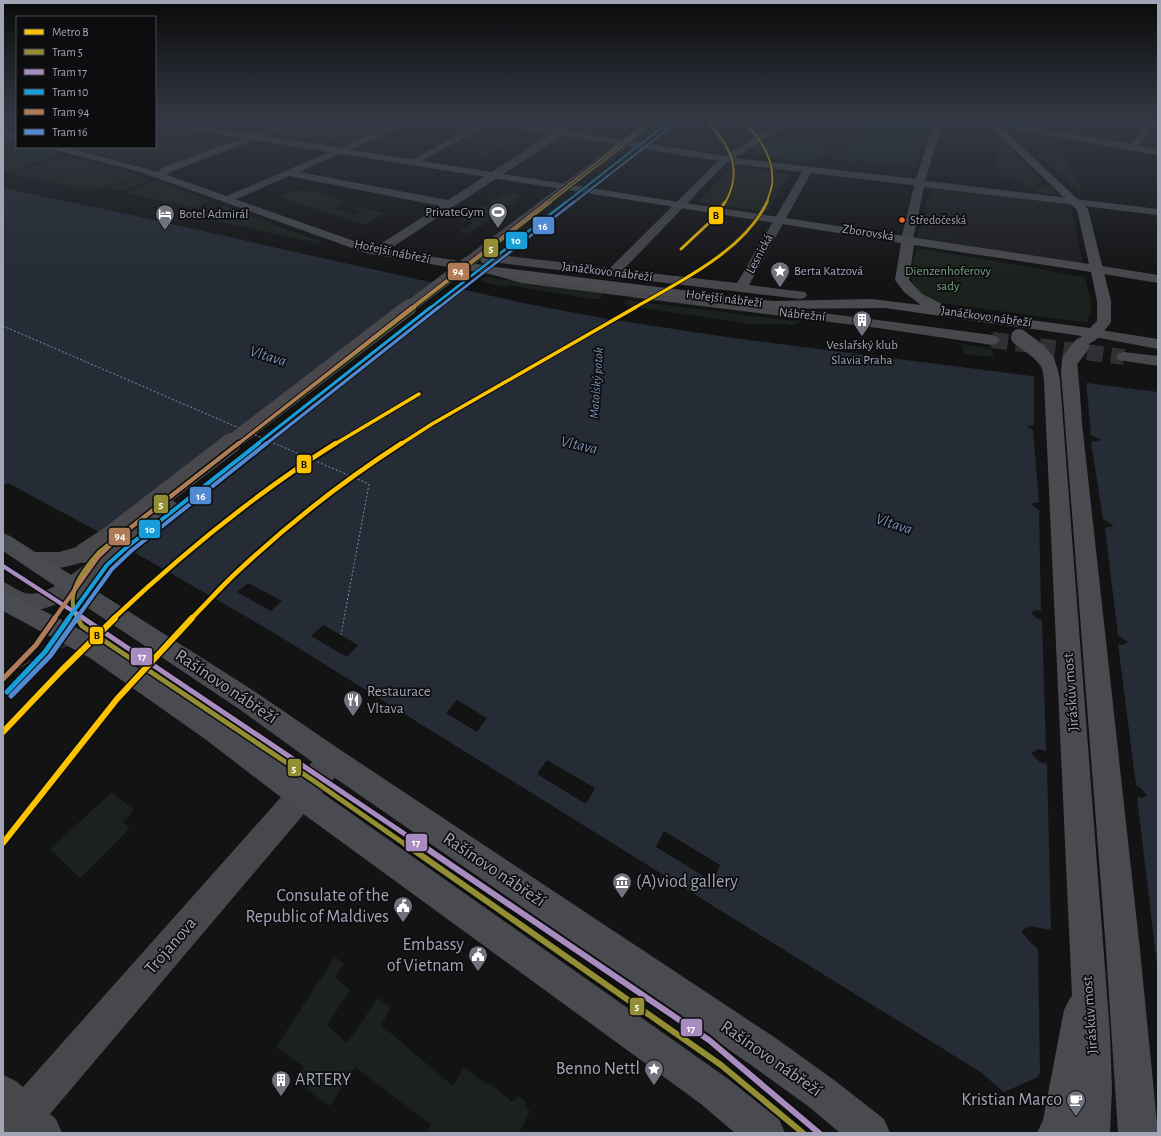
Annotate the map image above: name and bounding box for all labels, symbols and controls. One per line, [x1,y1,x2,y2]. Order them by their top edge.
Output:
legend [16,16,156,148]
text: Metro B [52,26,89,38]
text: Tram 5 [52,46,83,58]
text: Tram 17 [52,66,87,78]
text: Tram 10 [52,86,88,98]
text: Tram 94 [52,106,90,118]
text: Tram 16 [52,126,88,138]
sports icon: PrivateGym [487,201,509,229]
hotel icon: Botel Admirál [154,203,176,231]
place label: PrivateGym [425,206,484,219]
line badge: B [708,206,724,225]
place label: Botel Admirál [179,208,248,221]
text: B [713,210,720,221]
place label: Středočeská [910,214,967,226]
marker: Středočeská [897,215,907,225]
line badge: 16 [532,216,555,235]
text: 16 [538,221,548,232]
street label: Zborovská [841,222,895,244]
line badge: 10 [505,231,528,250]
street label: Lesnická [744,232,776,276]
text: 10 [511,235,521,246]
street label: Hořejší nábřeží [353,238,432,266]
line badge: 5 [483,238,499,258]
text: 5 [489,243,494,254]
street label: Janáčkovo nábřeží [561,260,654,284]
place icon: Berta Katzová [769,260,791,288]
line badge: 94 [447,262,470,281]
place label: Berta Katzová [794,265,863,278]
park label: Dienzenhoferovy sady [905,265,992,293]
text: 94 [453,266,464,277]
street label: Hořejší nábřeží [685,288,764,310]
street label: Janáčkovo nábřeží [940,304,1033,330]
street label: Nábřežní [778,306,827,324]
building icon: Veslařský klub Slavia Praha [851,309,873,337]
place label: Veslařský klub Slavia Praha [826,339,898,367]
water label: Vltava [248,343,288,369]
water label: Motolský potok [588,347,606,419]
water label: Vltava [559,433,599,457]
line badge: B [296,454,312,474]
text: B [301,459,308,470]
line badge: 16 [189,486,212,505]
text: 16 [196,491,206,502]
line badge: 5 [153,494,169,514]
text: 5 [159,499,164,510]
water label: Vltava [874,511,914,537]
line badge: 10 [138,519,161,539]
text: 10 [145,524,155,535]
line badge: 94 [108,527,131,546]
text: 94 [115,531,126,542]
line badge: B [89,626,104,645]
text: B [94,630,101,641]
street label: Rašínovo nábřeží [172,646,281,728]
line badge: 17 [130,647,153,666]
text: 17 [138,651,147,662]
street label: Jiráskův most [1061,652,1081,732]
place label: Restaurace Vltava [367,684,431,716]
restaurant icon: Restaurace Vltava [342,689,364,717]
line badge: 5 [287,758,302,777]
text: 5 [292,763,297,774]
street label: Rašínovo nábřeží [440,829,549,911]
line badge: 17 [405,833,428,852]
text: 17 [412,837,421,848]
museum icon: (A)viod gallery [611,871,633,899]
place label: (A)viod gallery [636,873,738,891]
place label: Consulate of the Republic of Maldives [245,887,389,926]
public building icon: Consulate of the Republic of Maldives [392,895,414,923]
street label: Trojanova [142,914,200,978]
place label: Embassy of Vietnam [387,936,464,975]
public building icon: Embassy of Vietnam [467,944,489,972]
street label: Jiráskův most [1080,975,1100,1055]
line badge: 5 [629,997,645,1016]
text: 5 [635,1001,640,1012]
line badge: 17 [680,1018,703,1037]
street label: Rašínovo nábřeží [717,1018,825,1101]
text: 17 [687,1023,696,1034]
place icon: Benno Nettl [643,1058,665,1086]
place label: Benno Nettl [556,1060,640,1078]
building icon: ARTERY [270,1069,292,1097]
place label: ARTERY [295,1071,352,1089]
cafe icon: Kristian Marco [1065,1089,1087,1117]
place label: Kristian Marco [961,1091,1062,1109]

